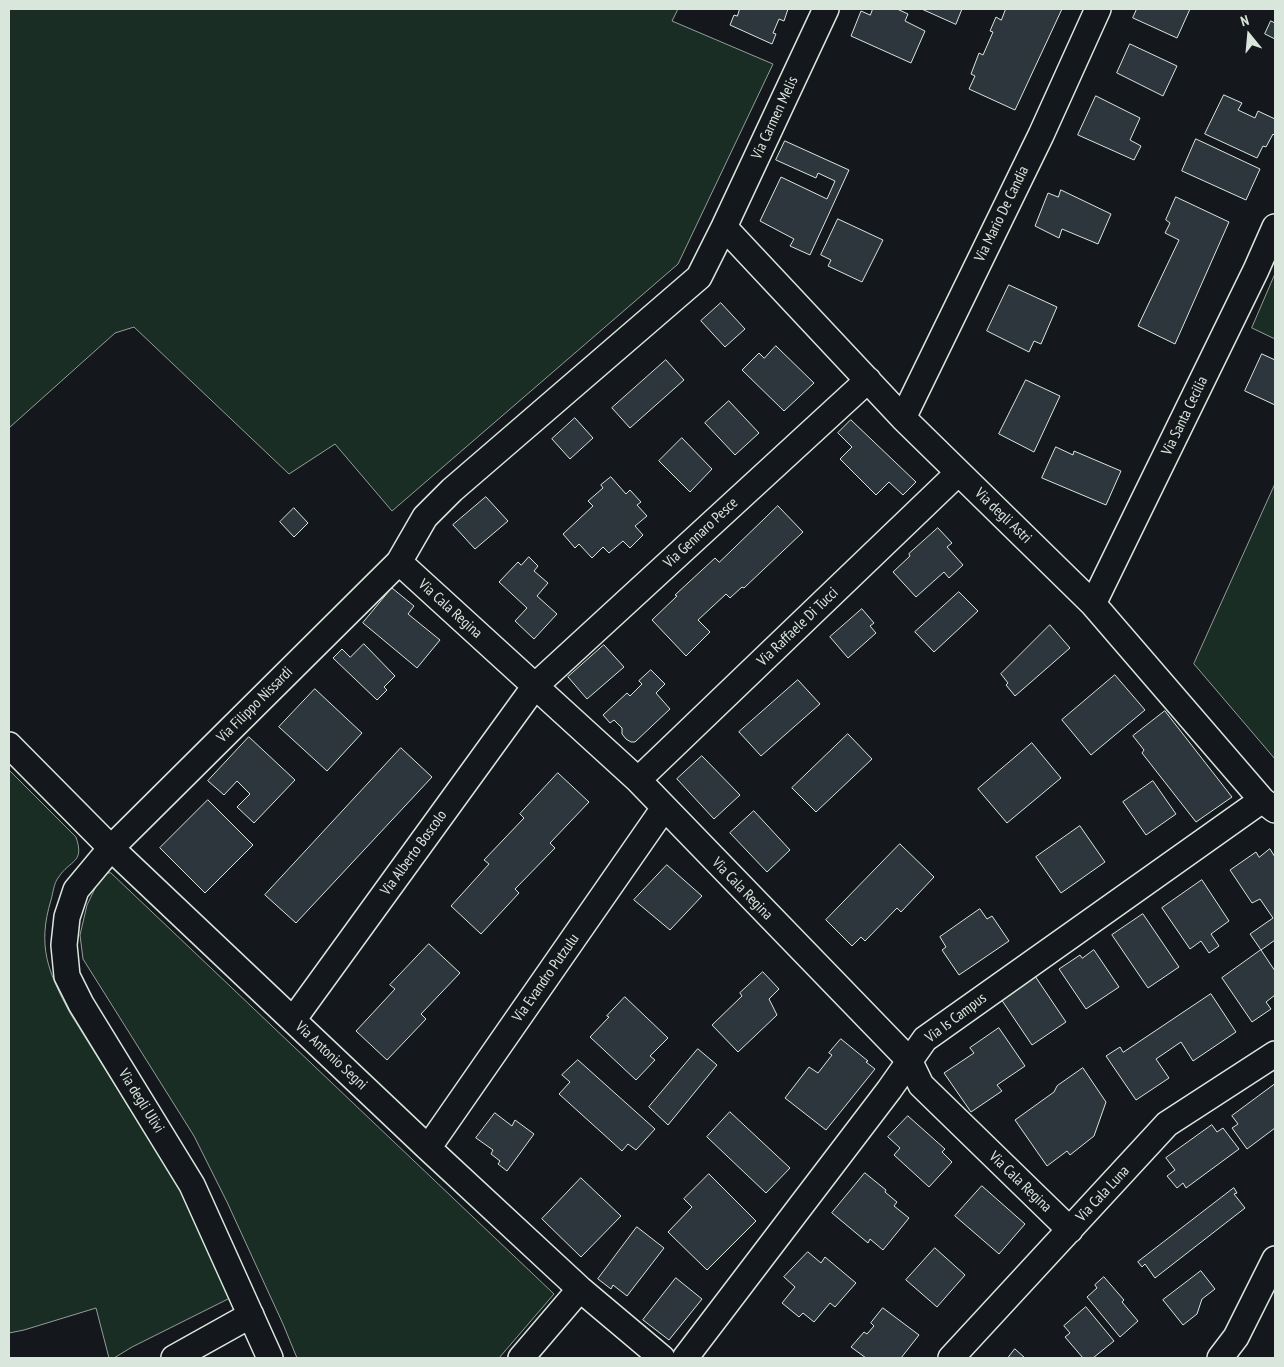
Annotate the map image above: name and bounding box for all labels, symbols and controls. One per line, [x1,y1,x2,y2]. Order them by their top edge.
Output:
north arrow [1224,10,1274,60]
text: N [1238,11,1251,30]
street label: Via Carmen Melis [748,74,802,162]
street label: Via Mario De Candia [971,163,1033,265]
street label: Via Santa Cecilia [1158,374,1212,458]
street label: Via degli Astri [971,485,1035,547]
street label: Via Gennaro Pesce [660,494,742,572]
street label: Via Cala Regina [414,576,486,642]
street label: Via Raffaele Di Tucci [754,584,842,670]
street label: Via Filippo Nissardi [213,663,297,747]
street label: Via Alberto Boscolo [377,807,451,899]
street label: Via Cala Regina [708,854,776,924]
street label: Via Evandro Putzulu [509,930,583,1026]
street label: Via Is Campus [922,989,990,1047]
street label: Via Antonio Segni [291,1018,371,1094]
street label: Via degli Ulivi [114,1066,168,1136]
street label: Via Cala Regina [985,1148,1055,1216]
street label: Via Cala Luna [1073,1162,1133,1226]

